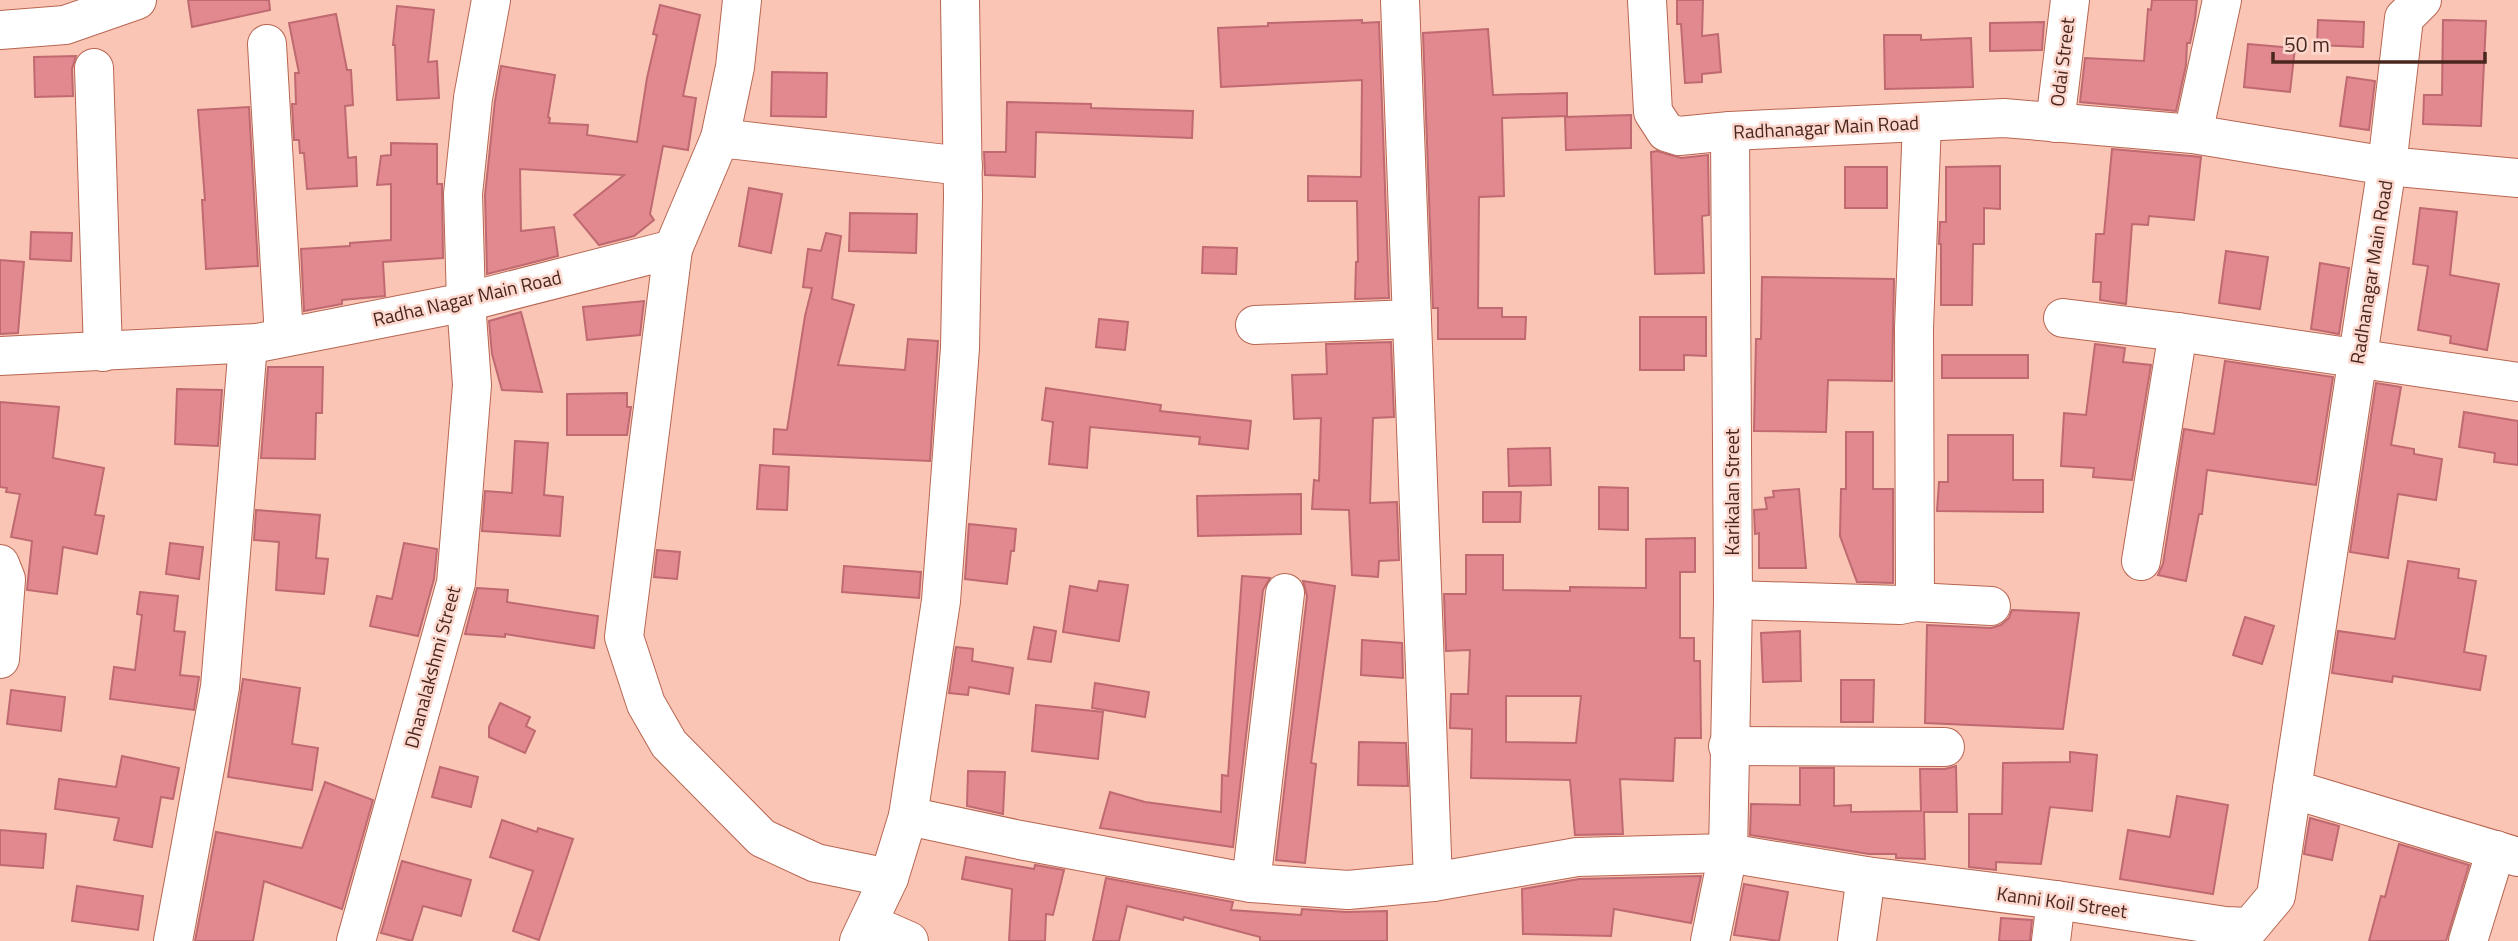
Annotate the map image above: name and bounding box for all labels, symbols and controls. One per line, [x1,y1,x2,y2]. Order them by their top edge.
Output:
street label: Odai Street [2042,15,2081,108]
scale bar [2273,21,2485,65]
text: 50 m [2284,28,2330,60]
street label: Radhanagar Main Road [1732,107,1920,146]
street label: Radhanagar Main Road [2342,178,2399,366]
street label: Radha Nagar Main Road [370,262,564,333]
street label: Karikalan Street [1717,428,1746,555]
street label: Dhanalakshmi Street [396,582,467,751]
street label: Kanni Koil Street [1995,878,2129,925]

